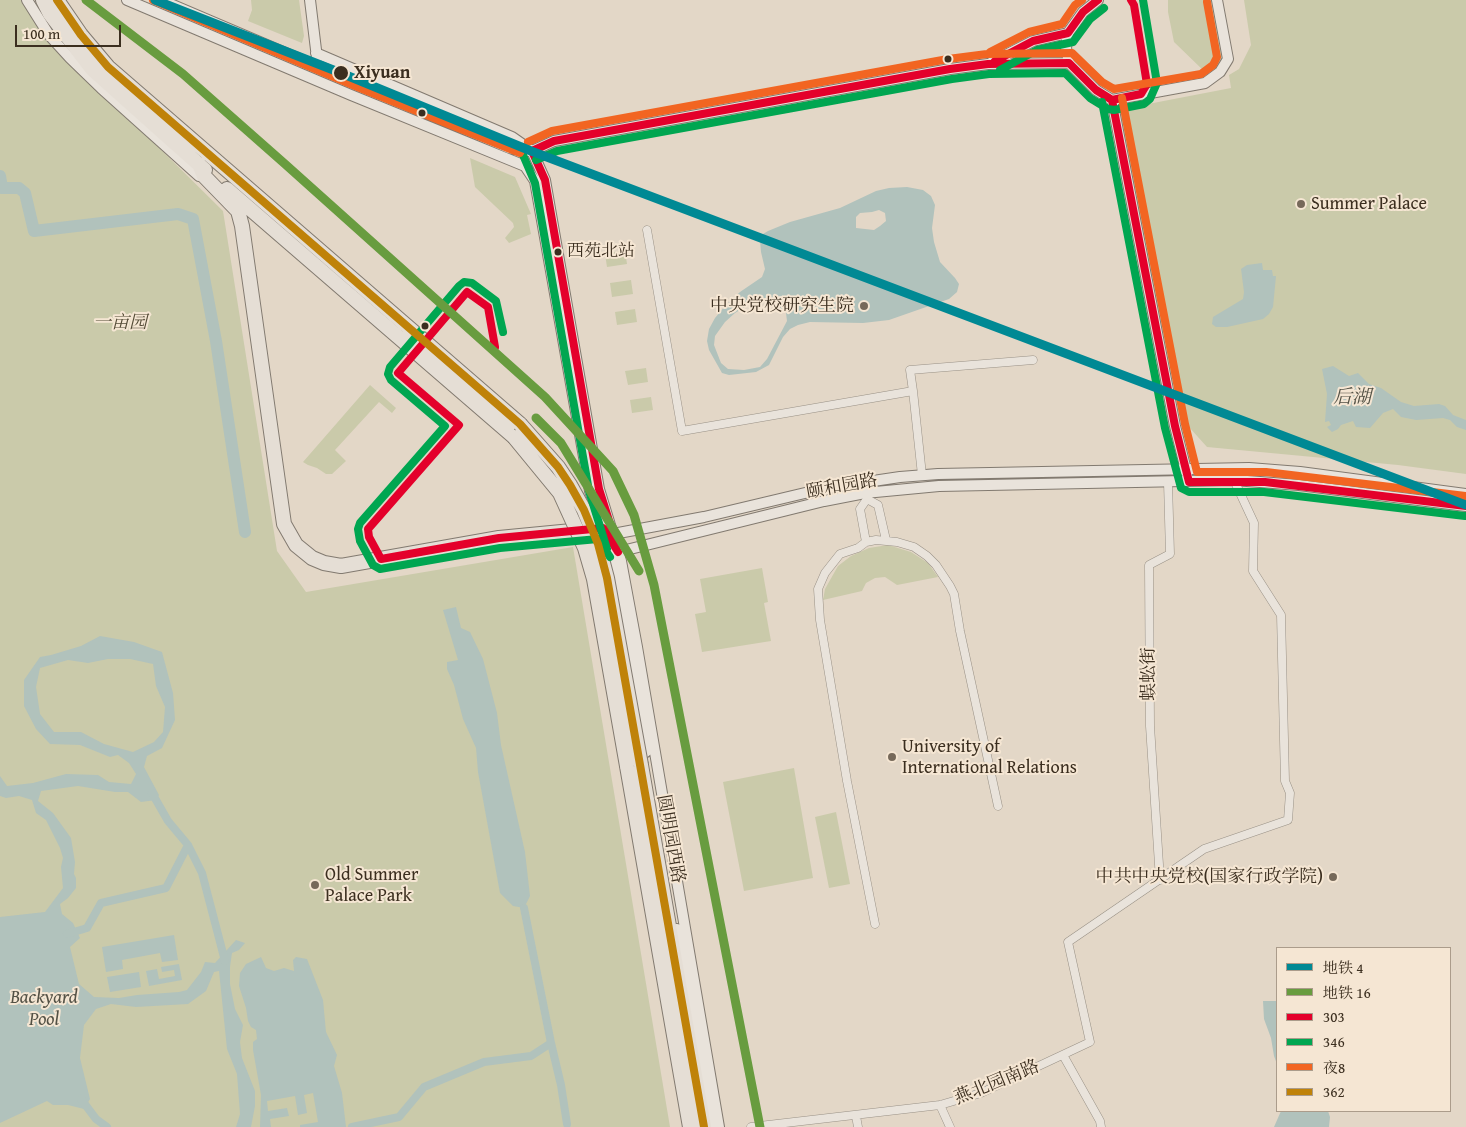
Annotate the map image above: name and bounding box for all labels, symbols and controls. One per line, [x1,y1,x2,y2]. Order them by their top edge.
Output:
scale bar [18,15,124,47]
text: 100 m [23,23,60,44]
unlabelled marker [943,54,953,64]
place label: Xiyuan [354,62,410,84]
marker: Xiyuan [332,64,350,82]
unlabelled marker [417,108,427,118]
place label: Summer Palace [1311,193,1427,215]
marker: Summer Palace [1295,198,1307,210]
place label: 西苑北站 [567,242,635,262]
marker: 西苑北站 [553,247,563,257]
place label: 中央党校研究生院 [710,295,854,317]
marker: 中央党校研究生院 [858,300,870,312]
park label: 一亩园 [93,312,147,334]
unlabelled marker [420,321,430,331]
water label: 后湖 [1333,387,1371,409]
street label: 颐和园路 [805,470,879,504]
street label: 蜈蚣街 [1138,647,1160,701]
place label: University of International Relations [902,736,1077,779]
marker: University of International Relations [886,751,898,763]
street label: 圆明园西路 [652,793,688,885]
place label: Old Summer Palace Park [325,864,418,906]
place label: 中共中央党校(国家行政学院) [1095,866,1323,888]
marker: 中共中央党校(国家行政学院) [1327,871,1339,883]
marker: Old Summer Palace Park [309,879,321,891]
legend [1276,947,1451,1112]
text: 地铁 4 [1323,957,1364,978]
text: 地铁 16 [1323,982,1371,1003]
water label: Backyard Pool [10,987,78,1031]
text: 303 [1323,1006,1345,1027]
text: 346 [1323,1031,1345,1052]
street label: 燕北园南路 [951,1056,1043,1110]
text: 夜8 [1323,1057,1345,1078]
text: 362 [1323,1081,1345,1102]

